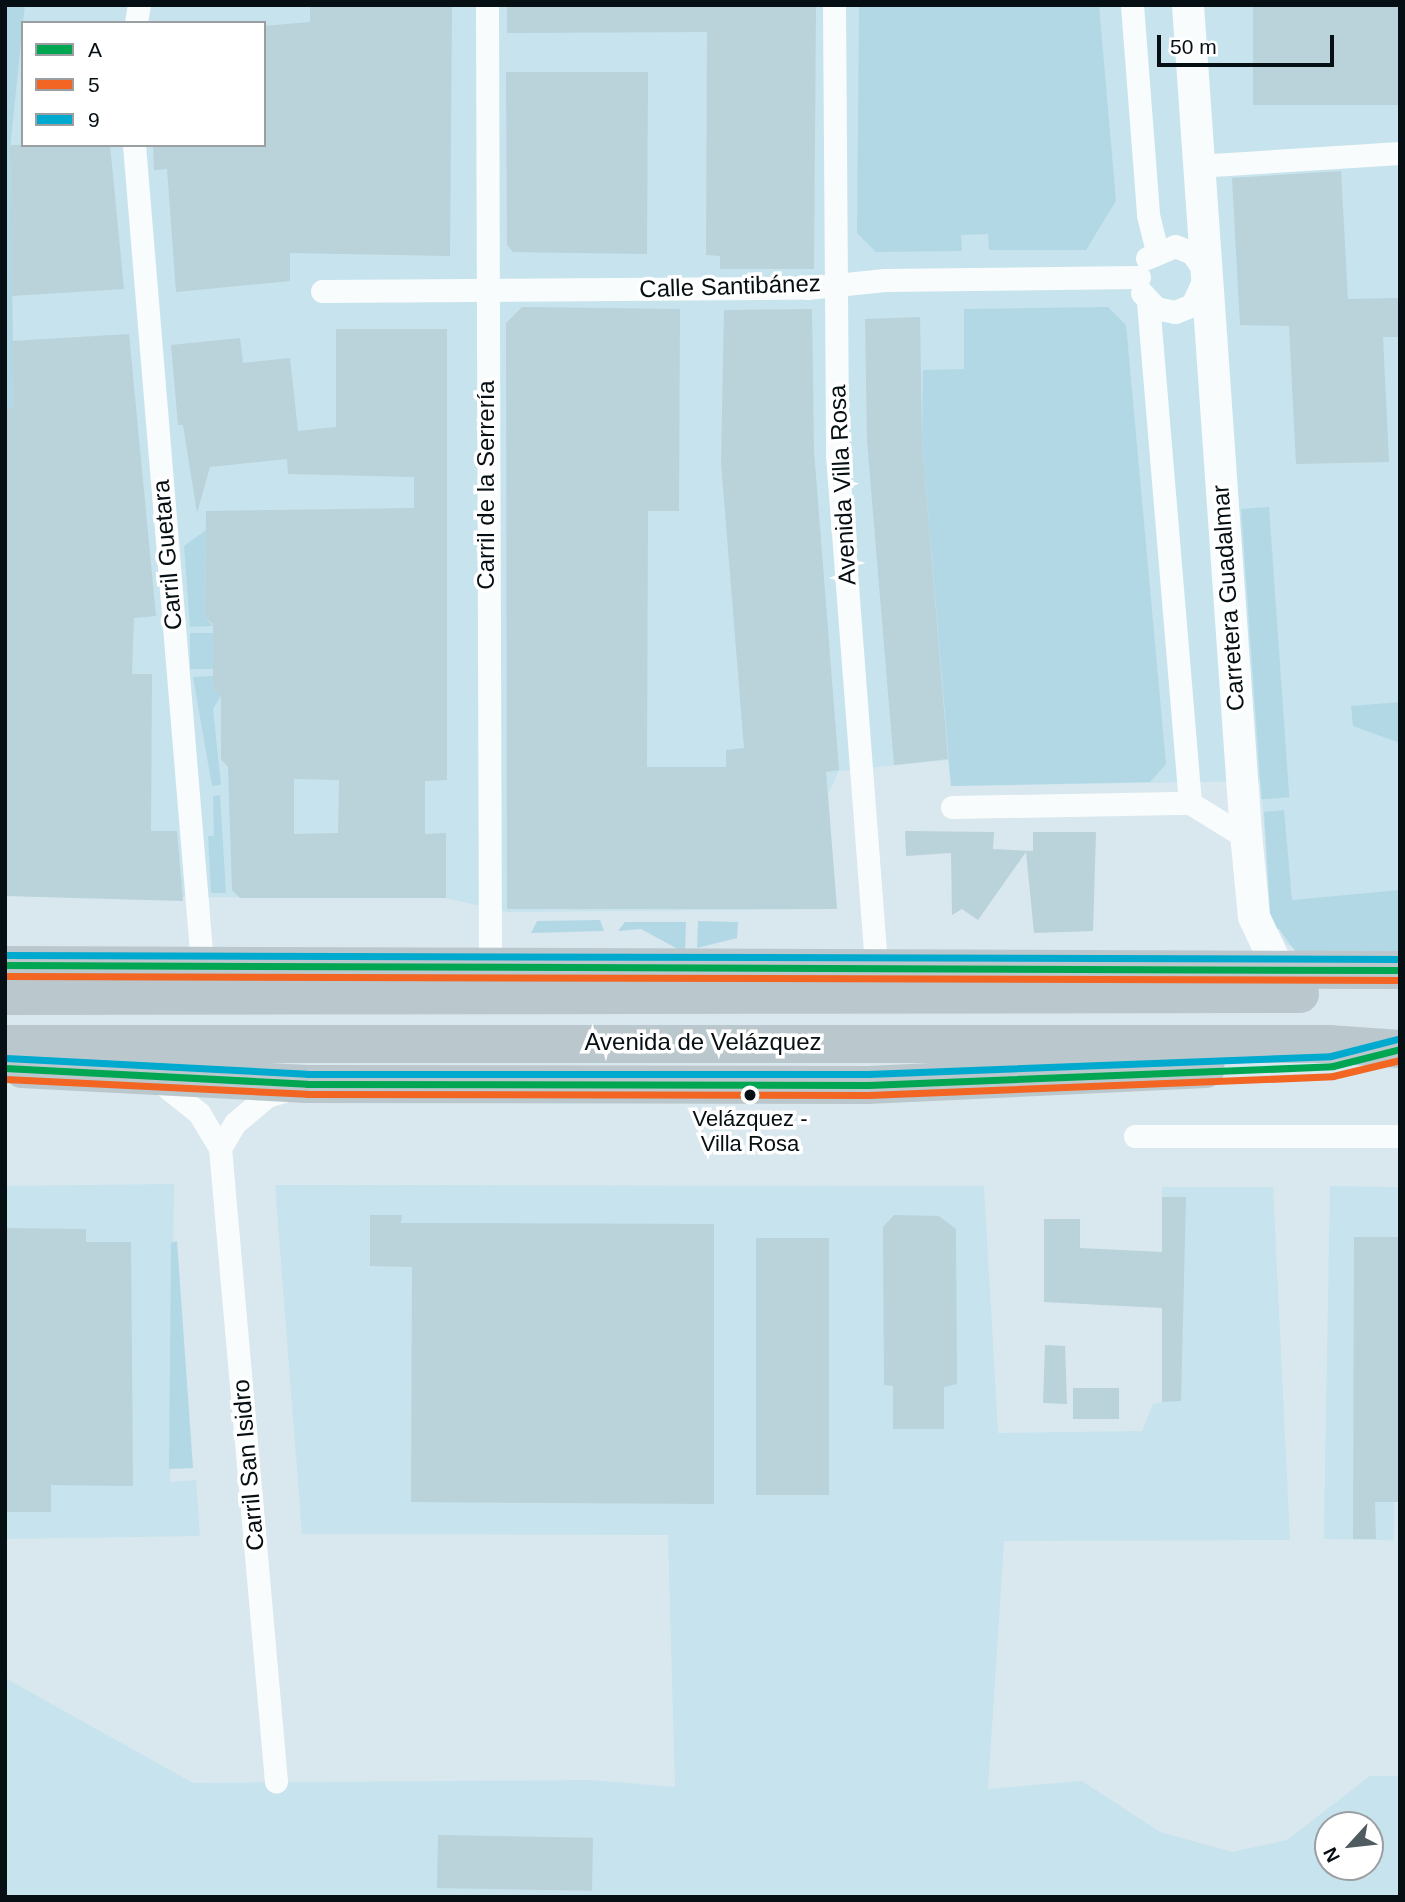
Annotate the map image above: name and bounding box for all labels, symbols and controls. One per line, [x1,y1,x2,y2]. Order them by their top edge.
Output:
legend [21,21,266,147]
scale bar [1160,21,1337,65]
text: 50 m [1170,35,1217,58]
text: A [88,38,102,61]
text: 5 [88,73,100,96]
text: 9 [88,108,100,131]
street label: Calle Santibánez [639,268,821,304]
street label: Carril de la Serrería [472,380,500,590]
street label: Avenida Villa Rosa [822,384,862,586]
street label: Carril Guetara [146,479,188,631]
street label: Carretera Guadalmar [1206,484,1250,712]
street label: Avenida de Velázquez [584,1028,822,1056]
marker: Velázquez - Villa Rosa [743,1088,757,1102]
place label: Velázquez - Villa Rosa [693,1105,807,1156]
street label: Carril San Isidro [226,1378,270,1552]
north arrow [1314,1811,1384,1881]
text: N [1319,1844,1344,1866]

